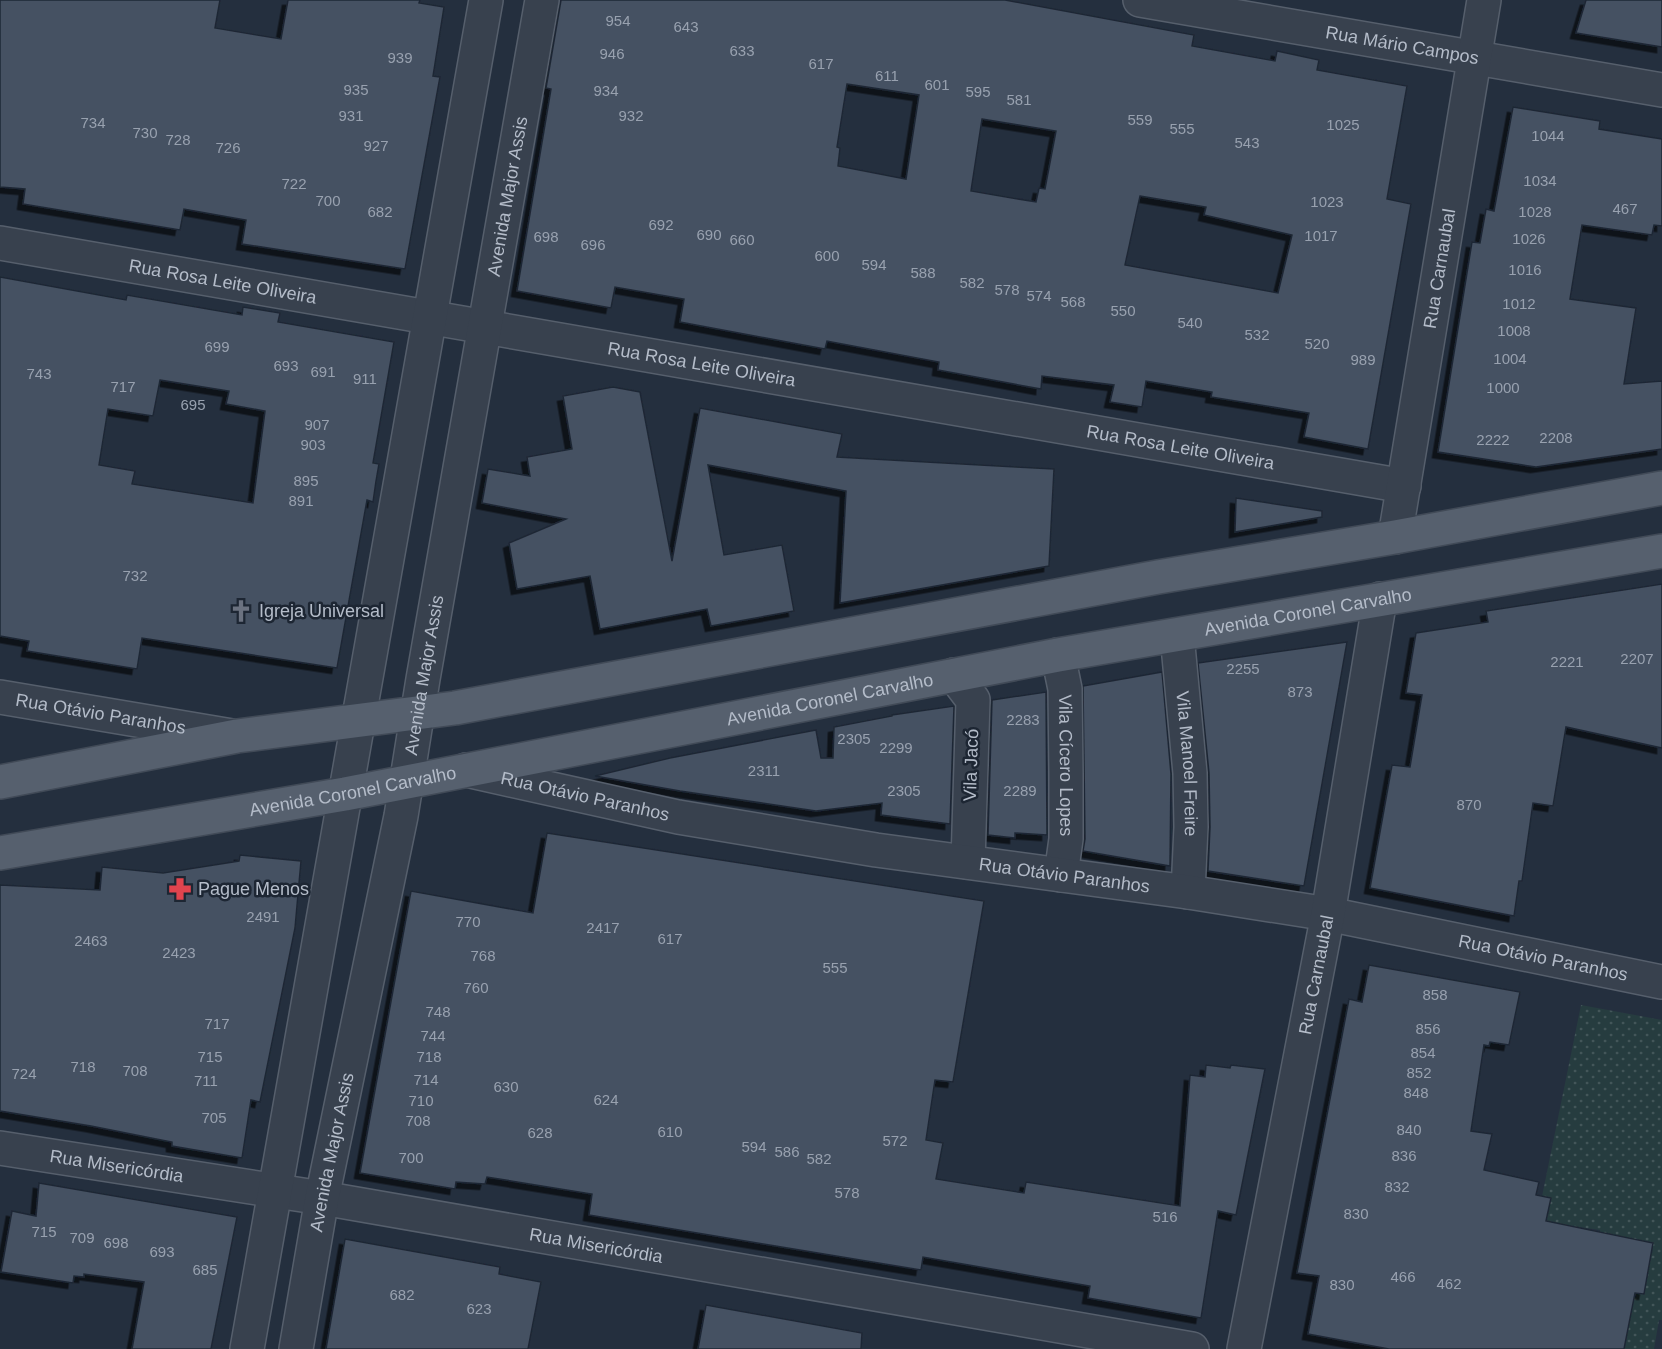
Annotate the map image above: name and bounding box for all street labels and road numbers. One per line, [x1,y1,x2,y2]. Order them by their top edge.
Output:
street label: Rua Mário Campos [1324,22,1480,68]
street label: Avenida Major Assis [484,115,531,278]
street label: Rua Carnaubal [1420,207,1459,330]
street label: Rua Rosa Leite Oliveira [127,255,319,308]
street label: Rua Rosa Leite Oliveira [606,338,798,391]
street label: Rua Rosa Leite Oliveira [1085,421,1277,474]
street label: Avenida Coronel Carvalho [1203,584,1413,640]
street label: Avenida Major Assis [401,594,447,757]
street label: Avenida Coronel Carvalho [725,670,935,729]
street label: Rua Otávio Paranhos [14,690,187,738]
street label: Vila Manoel Freire [1172,690,1201,837]
street label: Vila Cícero Lopes [1055,694,1076,836]
street label: Vila Jacó [960,728,982,802]
street label: Avenida Coronel Carvalho [248,763,458,820]
street label: Rua Otávio Paranhos [499,768,671,825]
street label: Rua Otávio Paranhos [978,854,1151,897]
street label: Rua Carnaubal [1295,914,1338,1036]
street label: Rua Otávio Paranhos [1457,931,1630,985]
street label: Avenida Major Assis [306,1071,358,1233]
street label: Rua Misericórdia [48,1146,186,1187]
street label: Rua Misericórdia [528,1224,665,1267]

